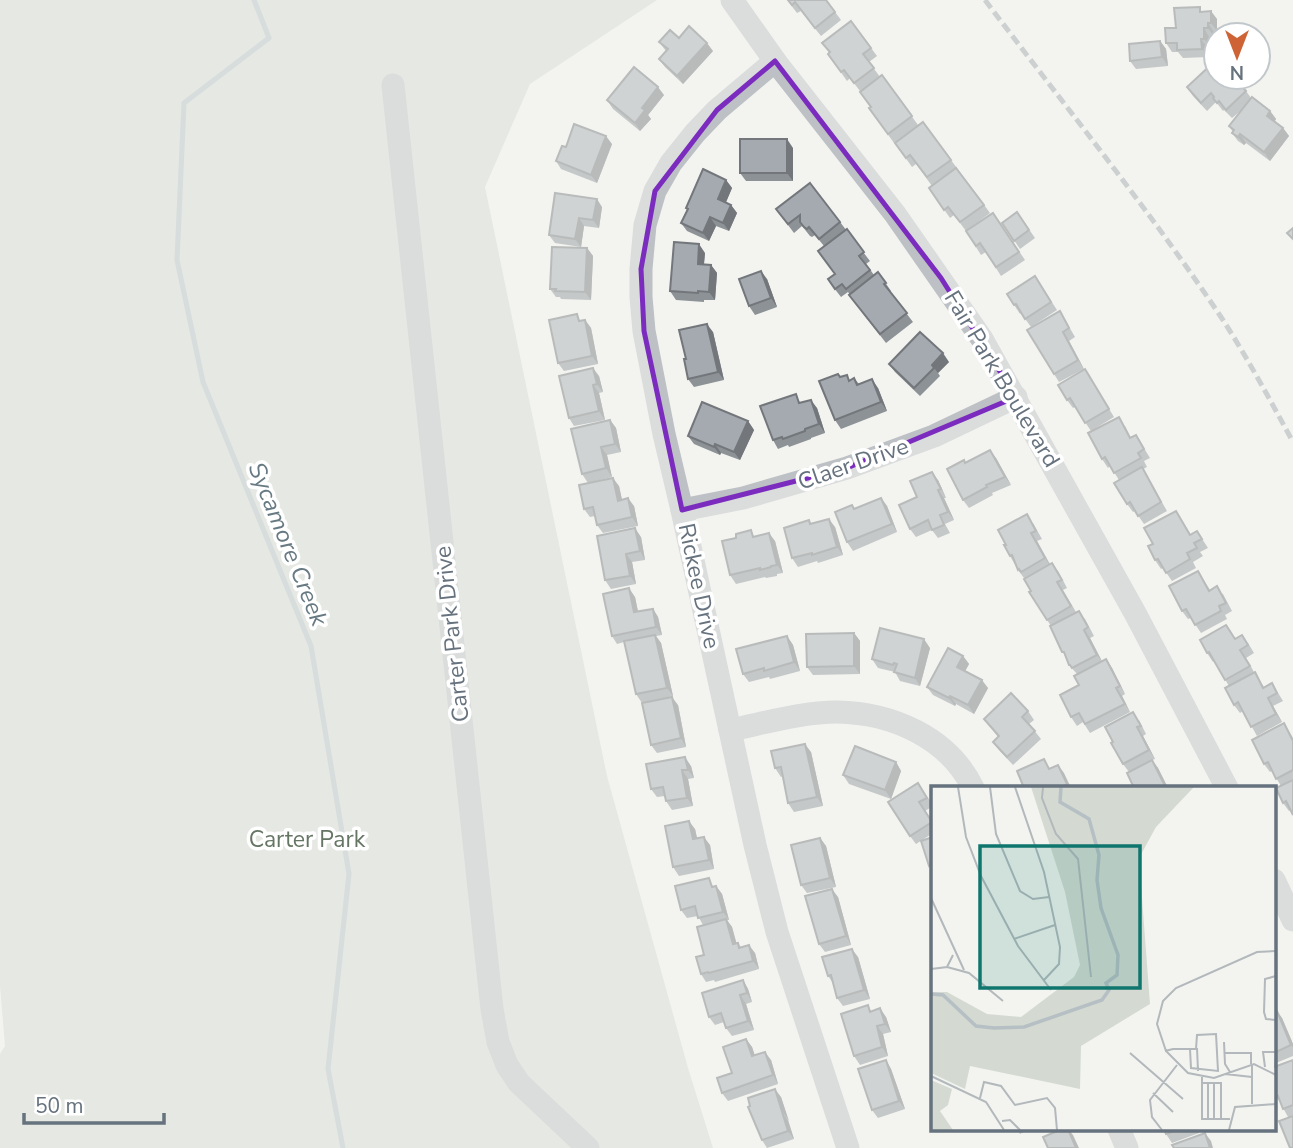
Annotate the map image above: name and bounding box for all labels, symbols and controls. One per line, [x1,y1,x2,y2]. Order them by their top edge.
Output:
north arrow [1202,21,1272,91]
text: N [1230,59,1244,85]
street label: Fair Park Boulevard [937,285,1067,473]
street label: Claer Drive [793,431,913,497]
water label: Sycamore Creek [241,457,336,632]
street label: Rickee Drive [671,520,727,652]
street label: Carter Park Drive [427,544,477,724]
inset map [931,786,1276,1130]
park label: Carter Park [249,824,366,855]
scale bar [24,1082,164,1126]
text: 50 m [35,1092,84,1120]

